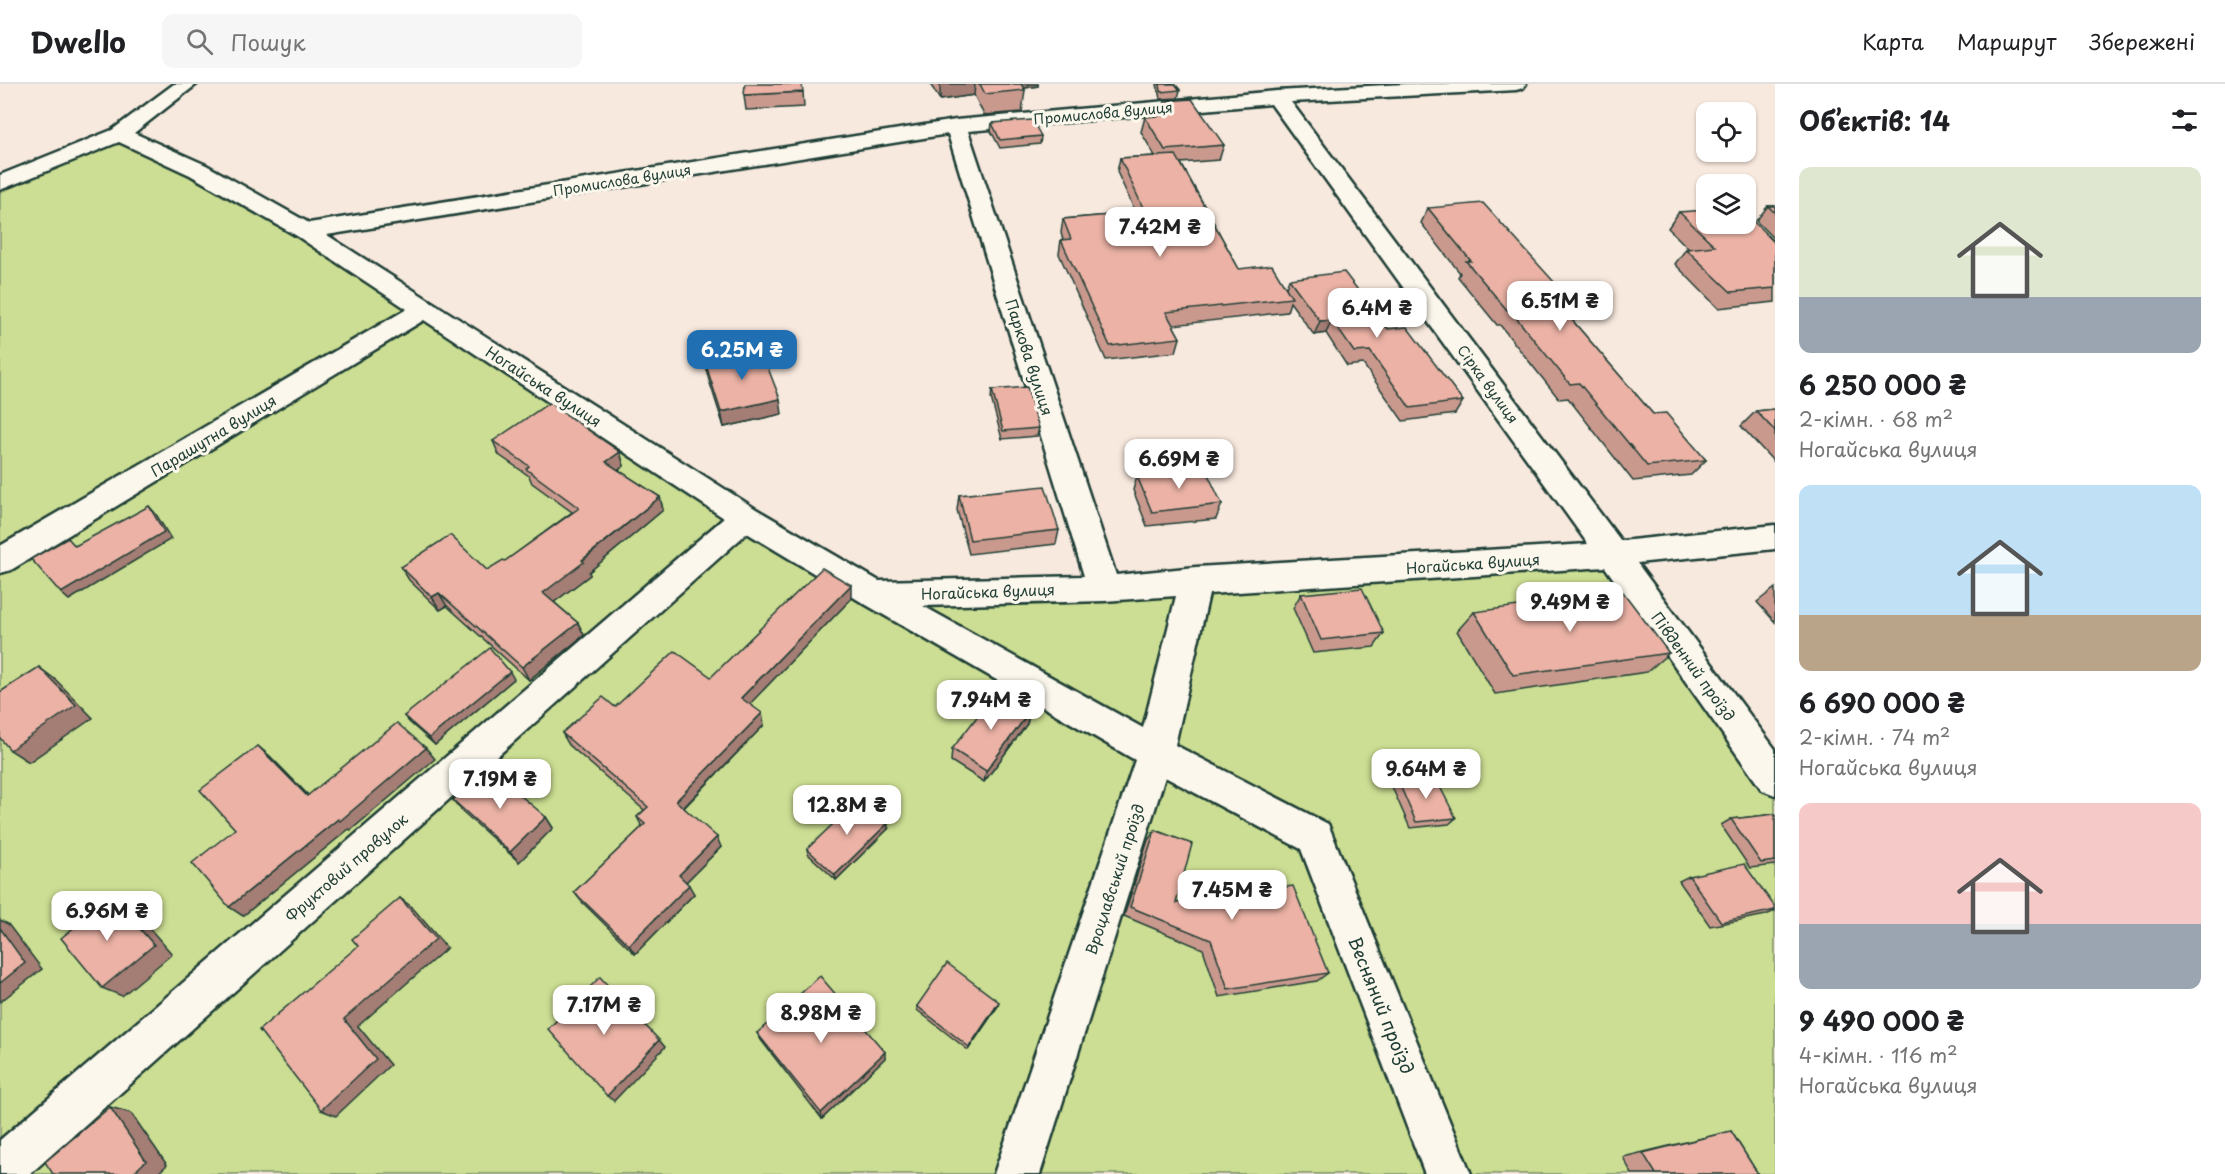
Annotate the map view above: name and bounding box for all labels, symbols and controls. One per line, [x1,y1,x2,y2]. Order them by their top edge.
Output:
search box [162,14,582,68]
text: Dwello [30,20,126,63]
icon: search [183,25,216,58]
text: Пошук [231,25,305,58]
text: Карта [1862,25,1924,57]
text: Маршрут [1957,25,2056,57]
text: Збережені [2089,25,2195,57]
street label: Промислова вулиця [1033,96,1173,130]
text: Об’єктів: 14 [1799,101,1950,140]
map controls [1696,102,1756,234]
button: locate [1696,102,1756,162]
icon: filters [2168,104,2201,137]
street label: Промислова вулиця [551,159,693,201]
button: layers [1696,174,1756,234]
icon: home [1946,206,2054,314]
pin: 7.42M ₴ [1105,207,1215,258]
text: 7.42M ₴ [1119,211,1201,241]
pin: 6.51M ₴ [1505,281,1615,332]
text: 6.51M ₴ [1521,285,1599,315]
pin: 6.4M ₴ [1328,288,1426,339]
text: 6.4M ₴ [1342,292,1412,322]
street label: Паркова вулиця [1000,296,1060,418]
pin: 6.25M ₴ [687,330,797,381]
text: 6.25M ₴ [701,334,783,364]
street label: Ногайська вулиця [482,340,606,432]
street label: Сірка вулиця [1452,340,1524,428]
text: 6 250 000 ₴ [1799,365,1966,404]
street label: Парашутна вулиця [146,388,280,482]
text: 2-кімн. · 68 m² [1799,404,1953,434]
text: Ногайська вулиця [1799,434,1978,464]
pin: 6.69M ₴ [1124,439,1234,490]
text: 6.69M ₴ [1138,443,1220,473]
icon: home [1946,524,2054,632]
street label: Ногайська вулиця [1405,547,1541,579]
street label: Ногайська вулиця [921,577,1055,605]
pin: 9.49M ₴ [1515,582,1625,633]
text: 9.49M ₴ [1530,586,1610,616]
street label: Південний проїзд [1647,607,1741,725]
pin: 7.94M ₴ [936,680,1046,731]
text: 6 690 000 ₴ [1799,683,1965,722]
text: 7.94M ₴ [951,684,1031,714]
text: 2-кімн. · 74 m² [1799,722,1950,752]
pin: 9.64M ₴ [1371,749,1481,800]
text: Ногайська вулиця [1799,752,1978,782]
text: 9.64M ₴ [1386,753,1466,783]
pin: 7.19M ₴ [445,759,555,810]
text: 7.19M ₴ [463,763,537,793]
pin: 12.8M ₴ [792,785,902,836]
text: 12.8M ₴ [807,789,887,819]
street label: Вроцлавський проїзд [1079,800,1149,958]
street label: Фруктовий провулок [280,807,412,927]
icon: home [1946,842,2054,950]
pin: 7.45M ₴ [1177,870,1287,921]
text: 7.45M ₴ [1192,874,1272,904]
pin: 6.96M ₴ [52,891,162,942]
text: 6.96M ₴ [65,895,149,925]
street label: Весняний проїзд [1342,932,1422,1078]
pin: 7.17M ₴ [549,985,659,1036]
text: 7.17M ₴ [567,989,641,1019]
pin: 8.98M ₴ [766,993,876,1044]
text: 8.98M ₴ [780,997,862,1027]
text: 9 490 000 ₴ [1799,1001,1964,1040]
text: 4-кімн. · 116 m² [1799,1040,1958,1070]
text: Ногайська вулиця [1799,1070,1978,1100]

